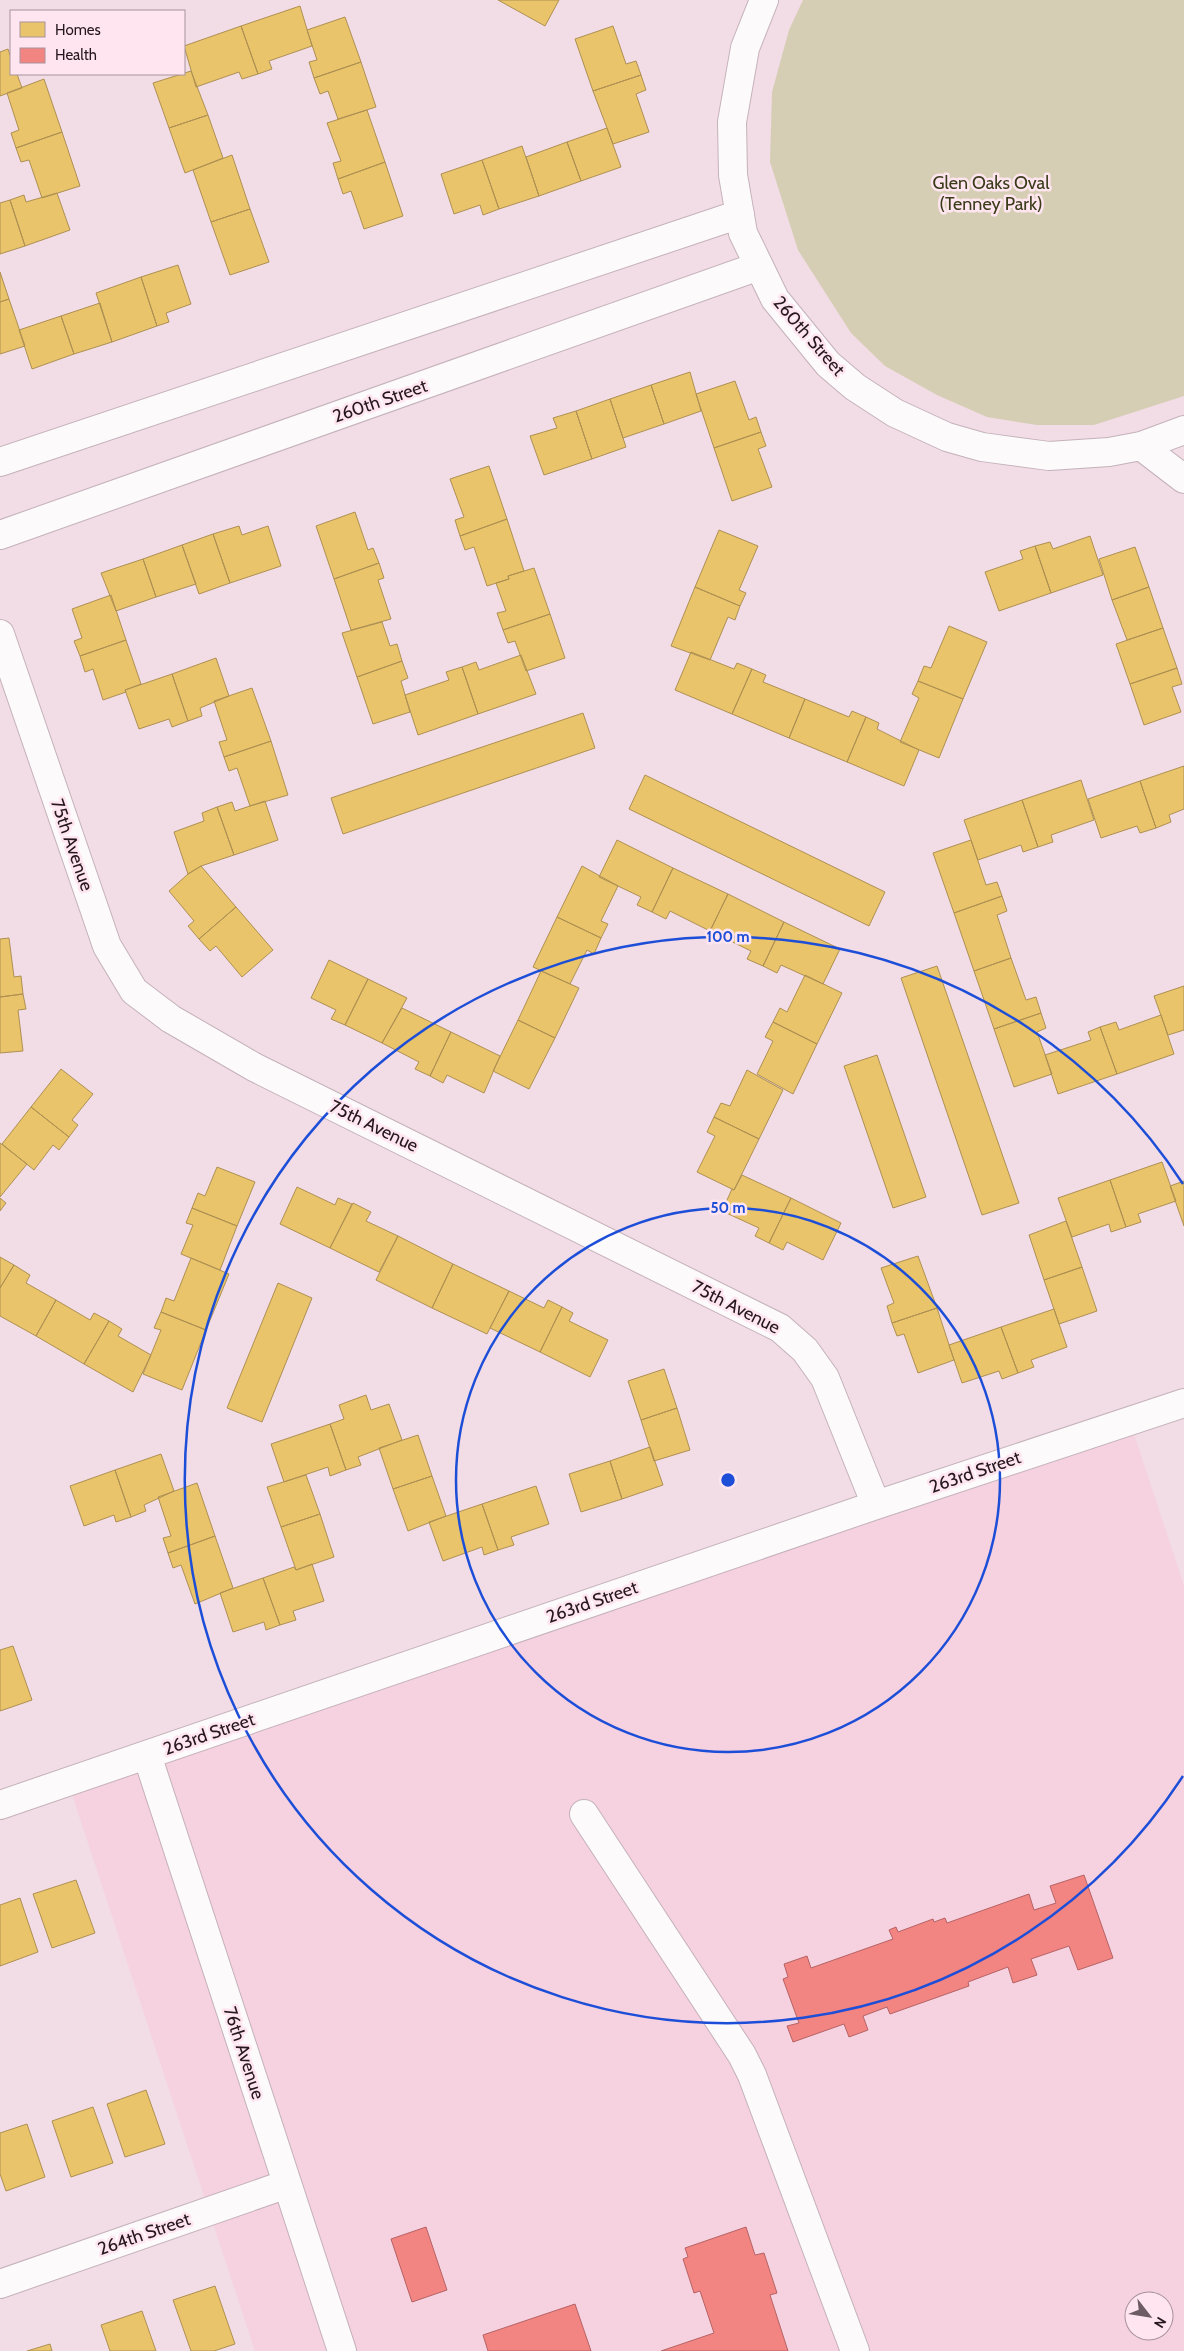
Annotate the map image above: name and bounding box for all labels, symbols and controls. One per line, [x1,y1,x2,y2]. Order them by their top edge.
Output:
legend [10,10,185,75]
text: Homes [55,21,101,39]
text: Health [55,46,97,64]
park label: Glen Oaks Oval (Tenney Park) [933,172,1050,215]
street label: 260th Street [768,292,850,380]
street label: 260th Street [330,375,430,427]
street label: 75th Avenue [46,796,98,894]
text: 100 m [706,928,750,946]
street label: 75th Avenue [326,1095,422,1157]
text: 50 m [710,1199,746,1217]
street label: 75th Avenue [688,1275,784,1339]
street label: 263rd Street [926,1446,1024,1498]
centre of rings [719,1471,737,1489]
street label: 263rd Street [543,1576,641,1628]
street label: 263rd Street [160,1708,258,1760]
street label: 76th Avenue [219,2004,269,2102]
street label: 264th Street [95,2208,193,2260]
north arrow [1124,2291,1174,2341]
text: N [1150,2314,1170,2332]

